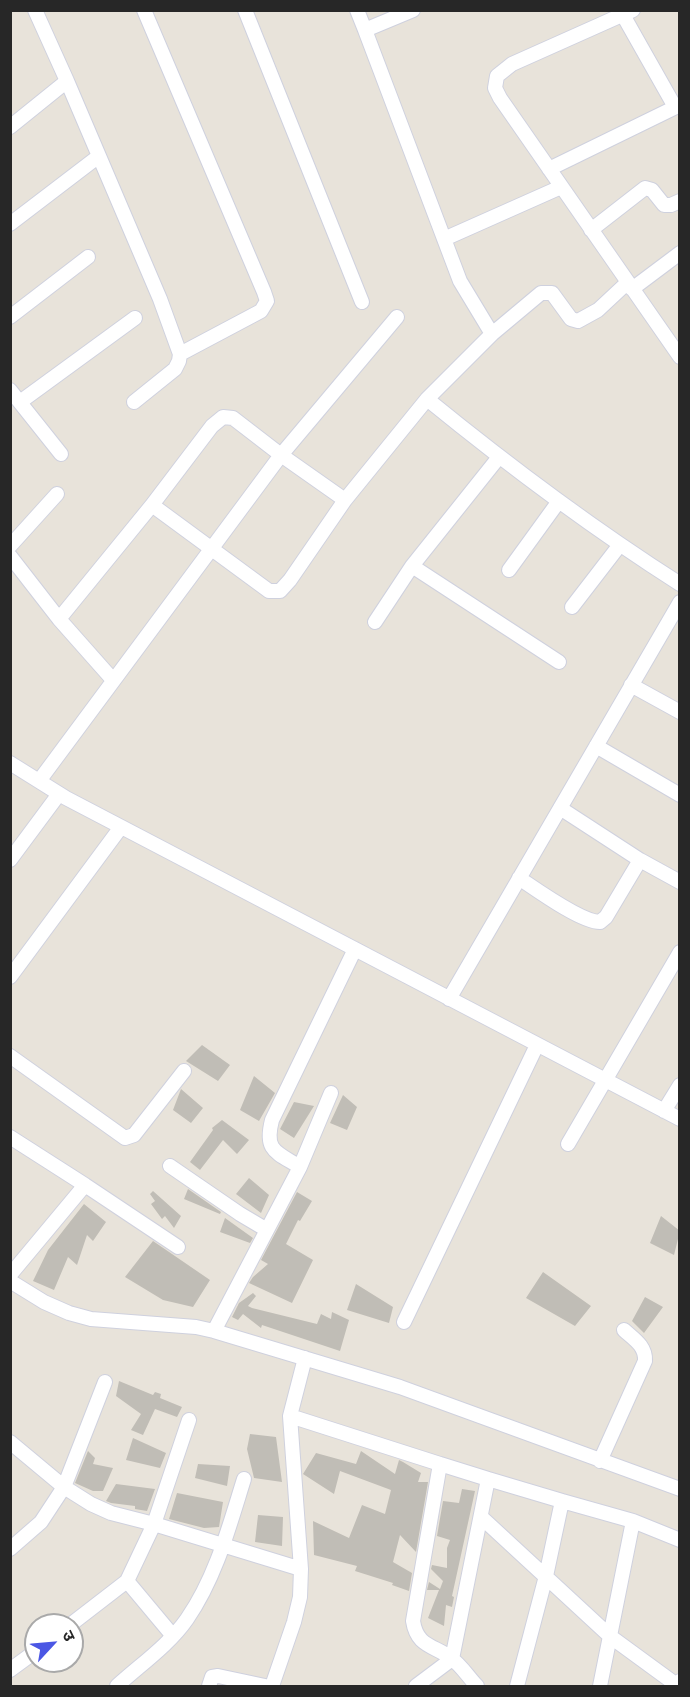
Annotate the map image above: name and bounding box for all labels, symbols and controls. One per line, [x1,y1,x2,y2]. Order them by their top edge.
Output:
north arrow [24,1613,84,1673]
text: उ [57,1627,79,1645]

